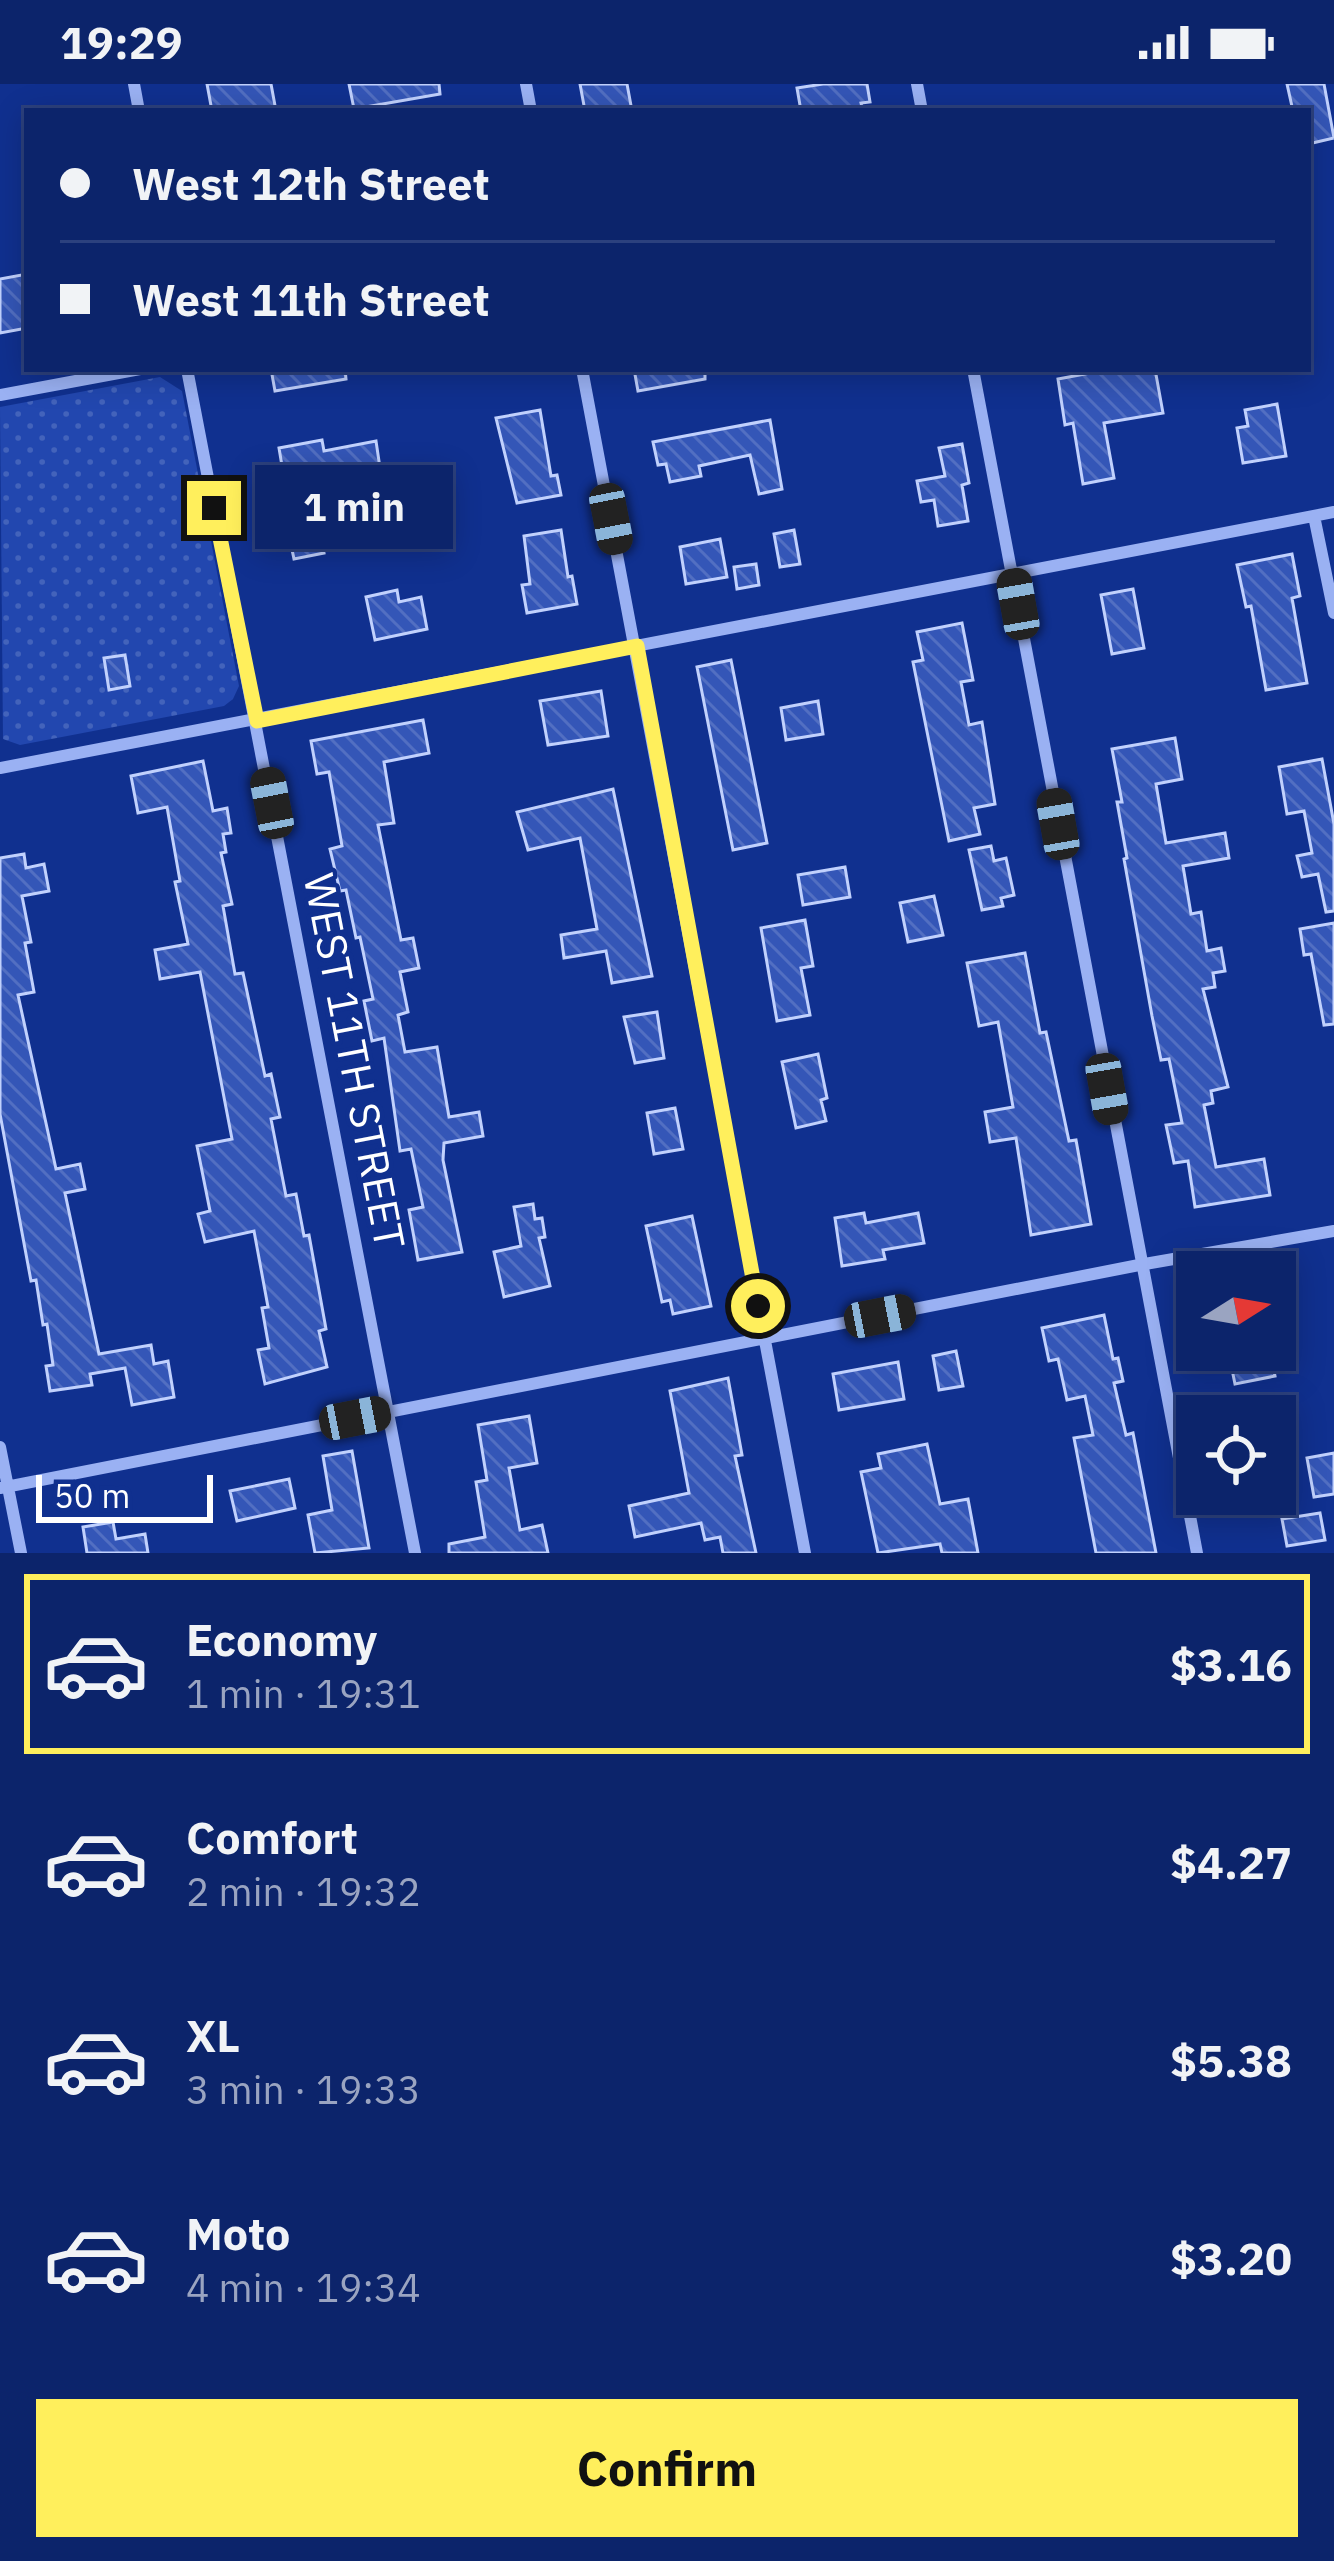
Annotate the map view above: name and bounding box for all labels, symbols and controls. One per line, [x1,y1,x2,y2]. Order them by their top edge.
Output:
text: 19:29 [60,13,183,71]
text: West 12th Street [132,154,490,212]
text: West 11th Street [132,270,490,328]
callout: 1 min [256,466,454,550]
car [586,480,636,558]
route end [187,481,241,535]
text: 1 min [303,481,405,532]
car [994,565,1042,643]
car [247,764,297,842]
car [1034,785,1082,863]
street label: WEST 11TH STREET [292,869,418,1253]
car [1083,1050,1131,1128]
north arrow [1176,1251,1296,1371]
map controls [1176,1251,1296,1515]
route start [731,1279,785,1333]
car [841,1291,919,1341]
car [316,1393,394,1443]
button: locate [1176,1395,1296,1515]
scale bar [36,1469,213,1522]
text: 50 m [54,1474,130,1517]
icon: car [42,1610,150,1718]
text: Economy [186,1610,377,1668]
text: $3.16 [1170,1635,1292,1693]
text: 1 min · 19:31 [186,1668,421,1719]
icon: car [42,1808,150,1916]
text: Comfort [186,1808,358,1866]
text: $4.27 [1170,1833,1292,1891]
text: 2 min · 19:32 [186,1866,421,1917]
icon: car [42,2006,150,2114]
text: XL [186,2006,240,2064]
text: $5.38 [1170,2031,1292,2089]
text: 3 min · 19:33 [186,2064,421,2115]
icon: car [42,2204,150,2312]
text: Moto [186,2204,290,2262]
text: $3.20 [1170,2229,1292,2287]
text: 4 min · 19:34 [186,2262,421,2313]
button: Confirm [36,2399,1298,2537]

